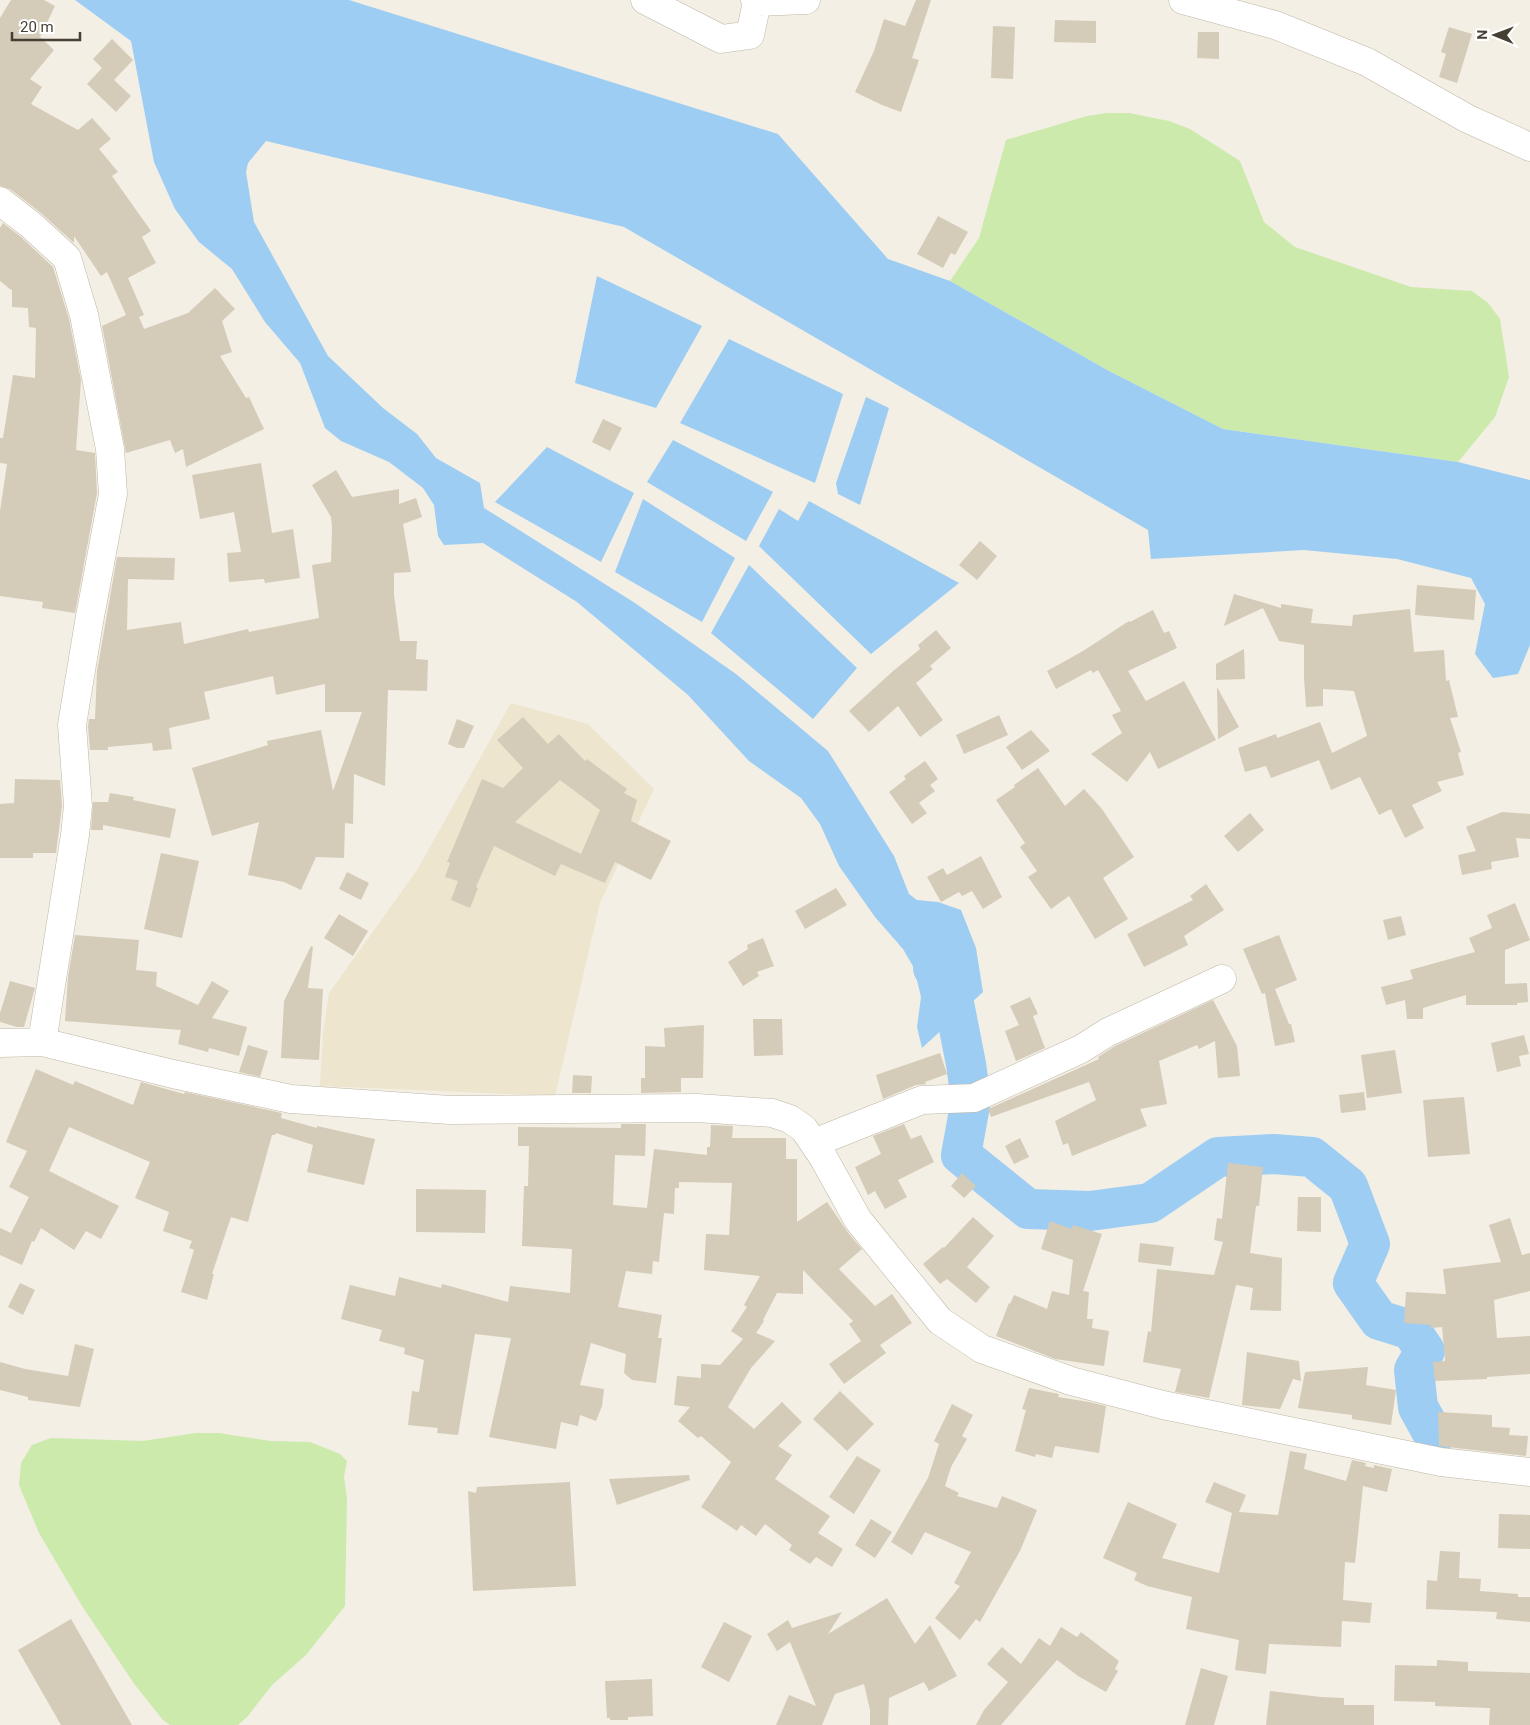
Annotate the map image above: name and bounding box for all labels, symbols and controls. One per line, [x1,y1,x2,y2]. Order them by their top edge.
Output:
scale bar [12,10,80,42]
north arrow [1470,10,1520,60]
text: 20 m [20,18,54,36]
text: N [1474,30,1490,40]

